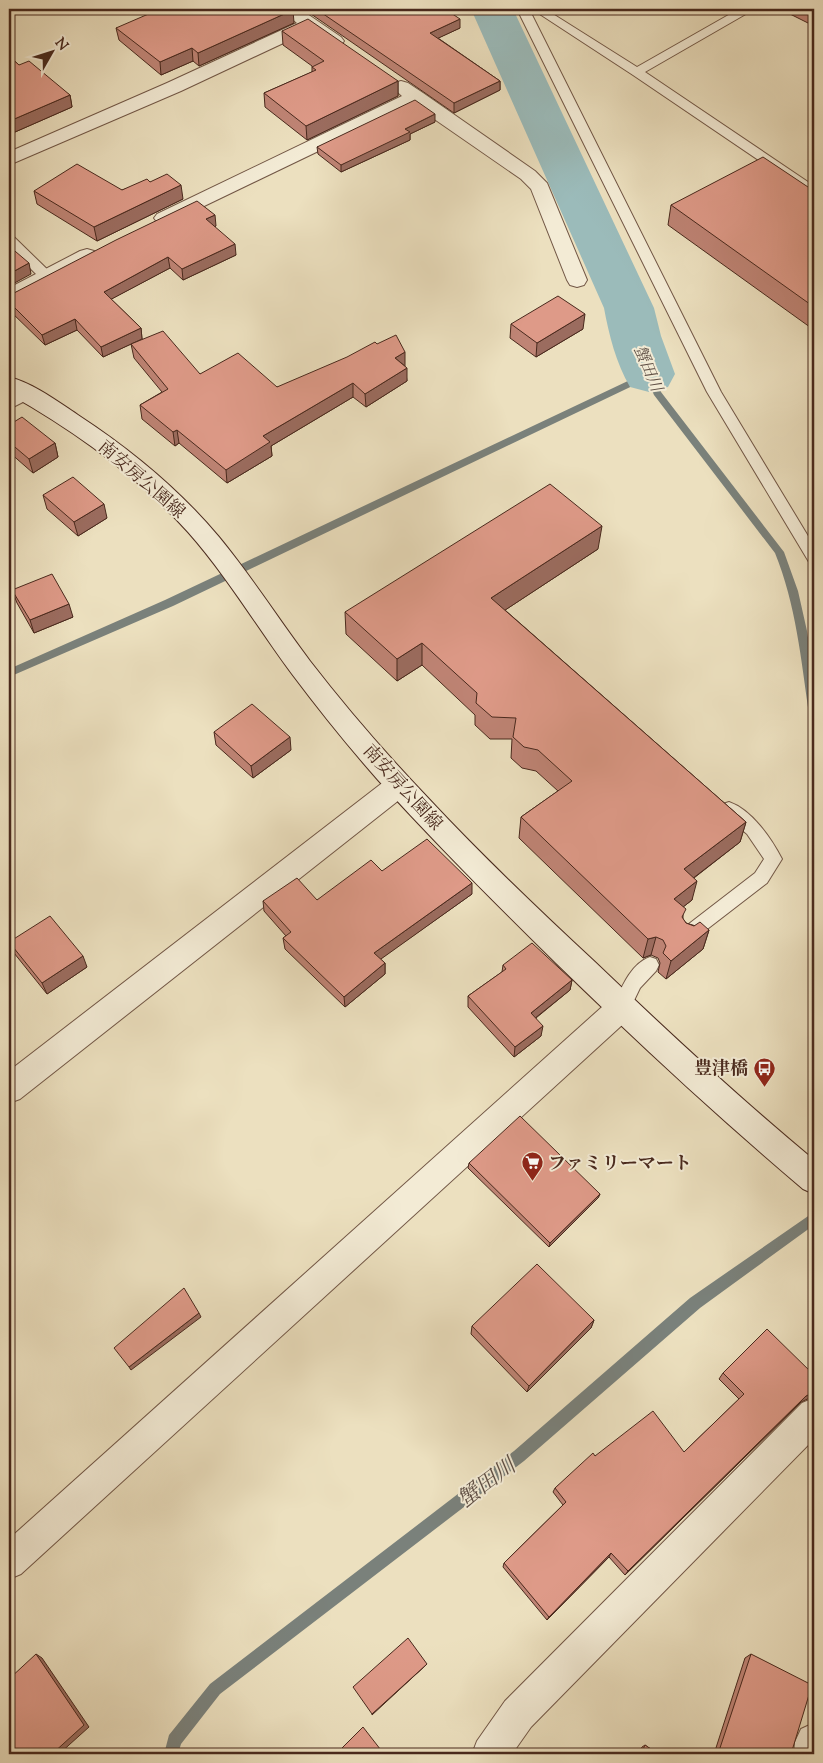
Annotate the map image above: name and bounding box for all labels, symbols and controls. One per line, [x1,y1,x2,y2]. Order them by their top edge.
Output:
north arrow [28,28,78,78]
text: N [49,34,72,56]
water label: 蟹田川 [627,342,667,397]
street label: 南安房公園線 [91,435,190,526]
street label: 南安房公園線 [356,740,447,837]
bus stop icon: 豊津橋 [752,1056,776,1087]
place label: 豊津橋 [694,1057,748,1083]
supermarket icon: ファミリーマート [520,1151,544,1182]
place label: ファミリーマート [548,1152,692,1178]
water label: 蟹田川 [452,1451,525,1517]

